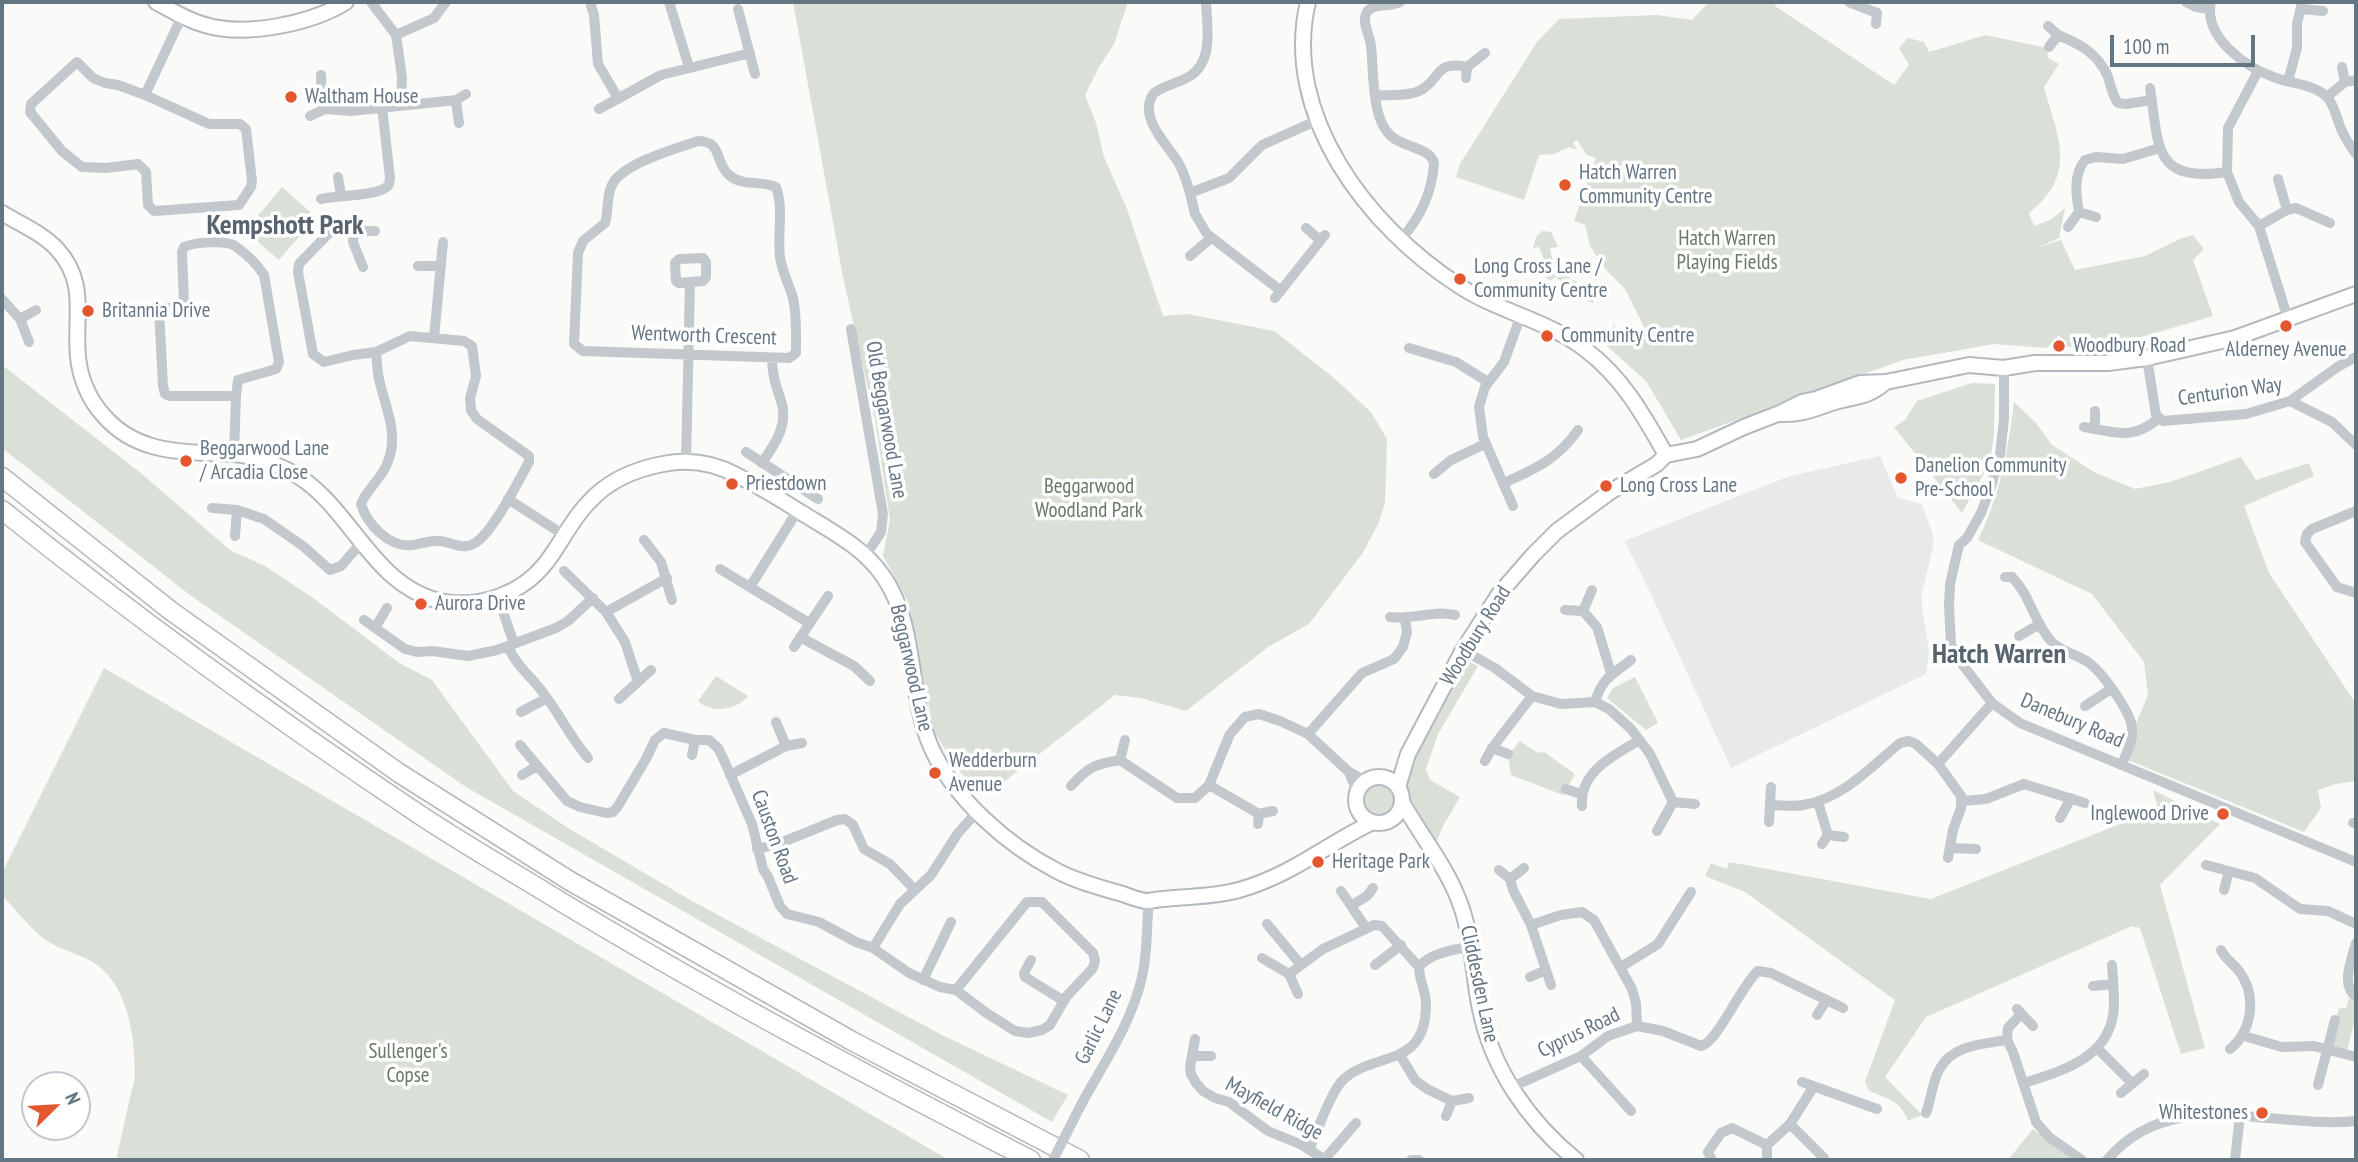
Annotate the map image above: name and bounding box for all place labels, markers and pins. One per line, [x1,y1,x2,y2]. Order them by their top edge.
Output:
place label: Waltham House [305,84,418,110]
marker: Waltham House [283,89,299,105]
place label: Hatch Warren Community Centre [1579,160,1712,210]
marker: Hatch Warren Community Centre [1557,177,1573,193]
place label: Long Cross Lane / Community Centre [1474,254,1607,304]
marker: Long Cross Lane / Community Centre [1452,271,1468,287]
place label: Britannia Drive [102,298,210,324]
marker: Britannia Drive [80,303,96,319]
marker: Alderney Avenue [2278,318,2294,334]
place label: Community Centre [1561,323,1694,349]
marker: Community Centre [1539,328,1555,344]
place label: Woodbury Road [2073,333,2186,359]
place label: Alderney Avenue [2225,337,2347,363]
marker: Woodbury Road [2051,338,2067,354]
place label: Beggarwood Lane / Arcadia Close [200,436,329,486]
marker: Beggarwood Lane / Arcadia Close [178,453,194,469]
place label: Danelion Community Pre-School [1915,453,2066,503]
marker: Danelion Community Pre-School [1893,470,1909,486]
place label: Priestdown [746,471,826,497]
place label: Long Cross Lane [1620,473,1737,499]
marker: Priestdown [724,476,740,492]
marker: Long Cross Lane [1598,478,1614,494]
place label: Aurora Drive [435,591,526,617]
marker: Aurora Drive [413,596,429,612]
place label: Wedderburn Avenue [949,748,1037,798]
marker: Wedderburn Avenue [927,765,943,781]
place label: Inglewood Drive [2090,801,2209,827]
marker: Inglewood Drive [2215,806,2231,822]
place label: Heritage Park [1332,849,1430,875]
marker: Heritage Park [1310,854,1326,870]
place label: Whitestones [2159,1100,2248,1126]
marker: Whitestones [2254,1105,2270,1121]

